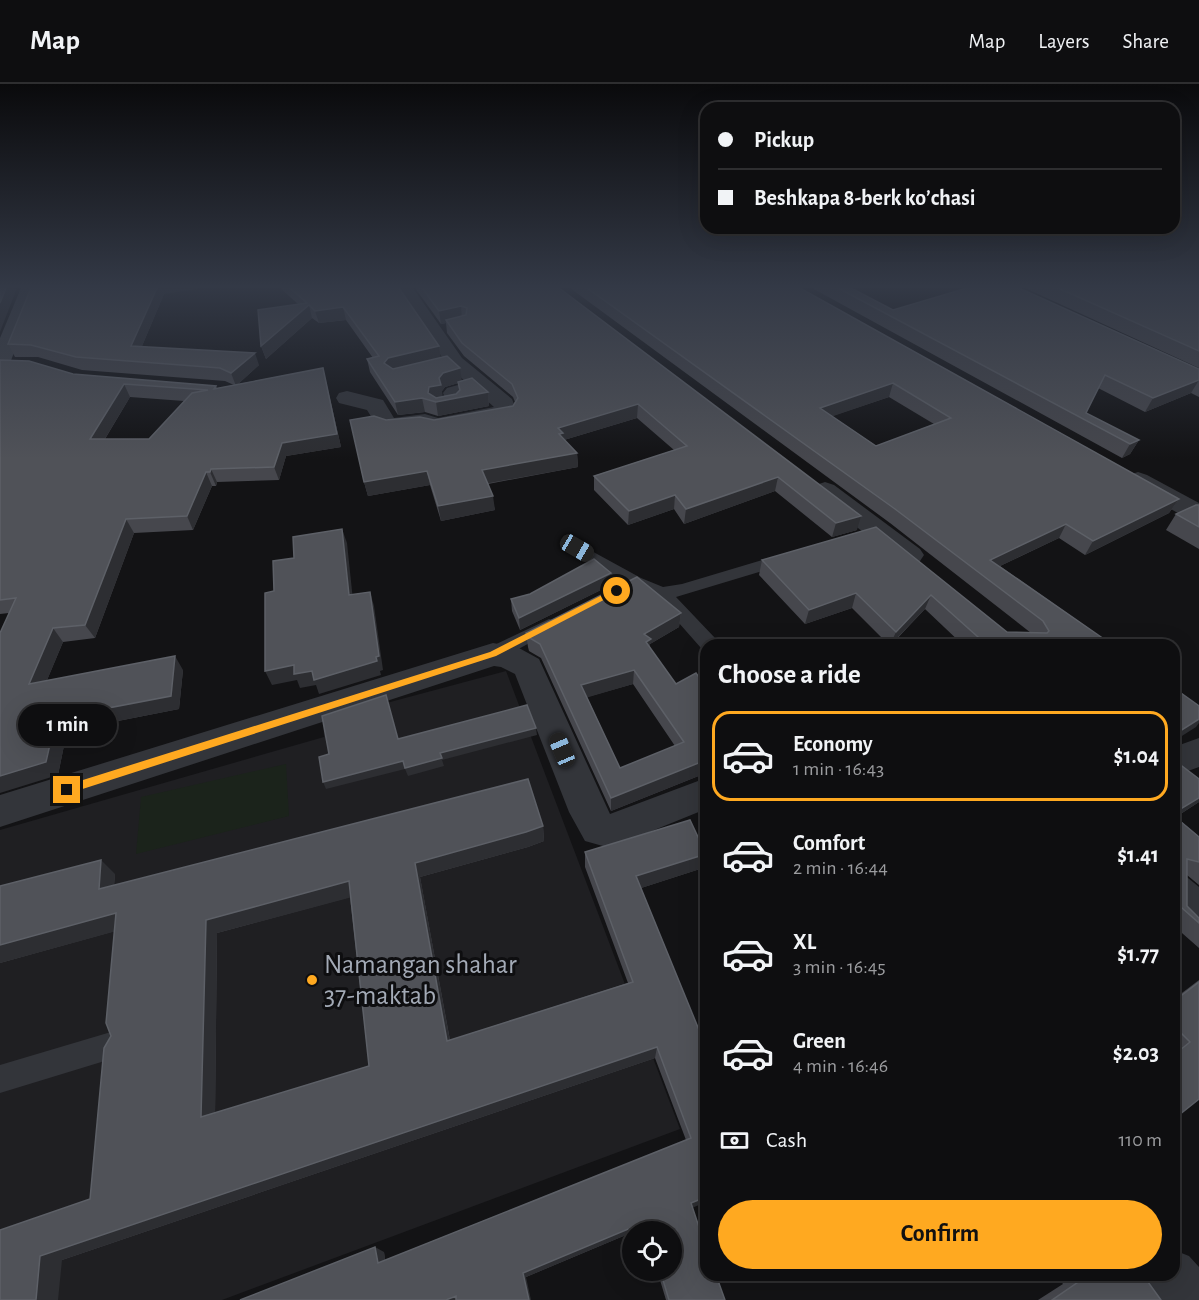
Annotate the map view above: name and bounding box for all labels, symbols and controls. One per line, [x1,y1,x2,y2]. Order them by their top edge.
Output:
text: Map [30,27,80,55]
text: Map [969,31,1005,52]
text: Layers [1038,31,1089,52]
text: Share [1122,31,1169,52]
text: Pickup [754,129,814,151]
text: Beshkapa 8-berk koʼchasi [754,187,976,209]
car [557,531,597,565]
route start [603,577,630,604]
text: Choose a ride [718,661,861,688]
callout: 1 min [17,703,116,745]
text: 1 min [46,715,89,735]
icon: car [721,729,775,783]
car [547,730,577,770]
text: Economy [793,733,873,755]
text: $1.04 [1114,745,1159,767]
text: 1 min · 16:43 [793,759,884,779]
route end [53,776,80,803]
icon: car [721,828,775,882]
text: Comfort [793,832,865,854]
text: $1.41 [1117,844,1159,866]
text: 2 min · 16:44 [793,858,888,878]
icon: car [721,927,775,981]
text: XL [793,931,816,953]
text: $1.77 [1117,943,1159,965]
place label: Namangan shahar 37-maktab [324,951,517,1009]
text: 3 min · 16:45 [793,957,886,977]
marker: Namangan shahar 37-maktab [305,973,319,987]
icon: car [721,1026,775,1080]
text: Green [793,1030,846,1052]
text: $2.03 [1113,1042,1159,1064]
text: 4 min · 16:46 [793,1056,888,1076]
icon: cash [718,1124,751,1157]
text: Cash [766,1129,807,1151]
text: 110 m [1118,1130,1162,1150]
button: Confirm [718,1200,1162,1269]
map controls [622,1221,682,1281]
button: locate [622,1221,682,1281]

